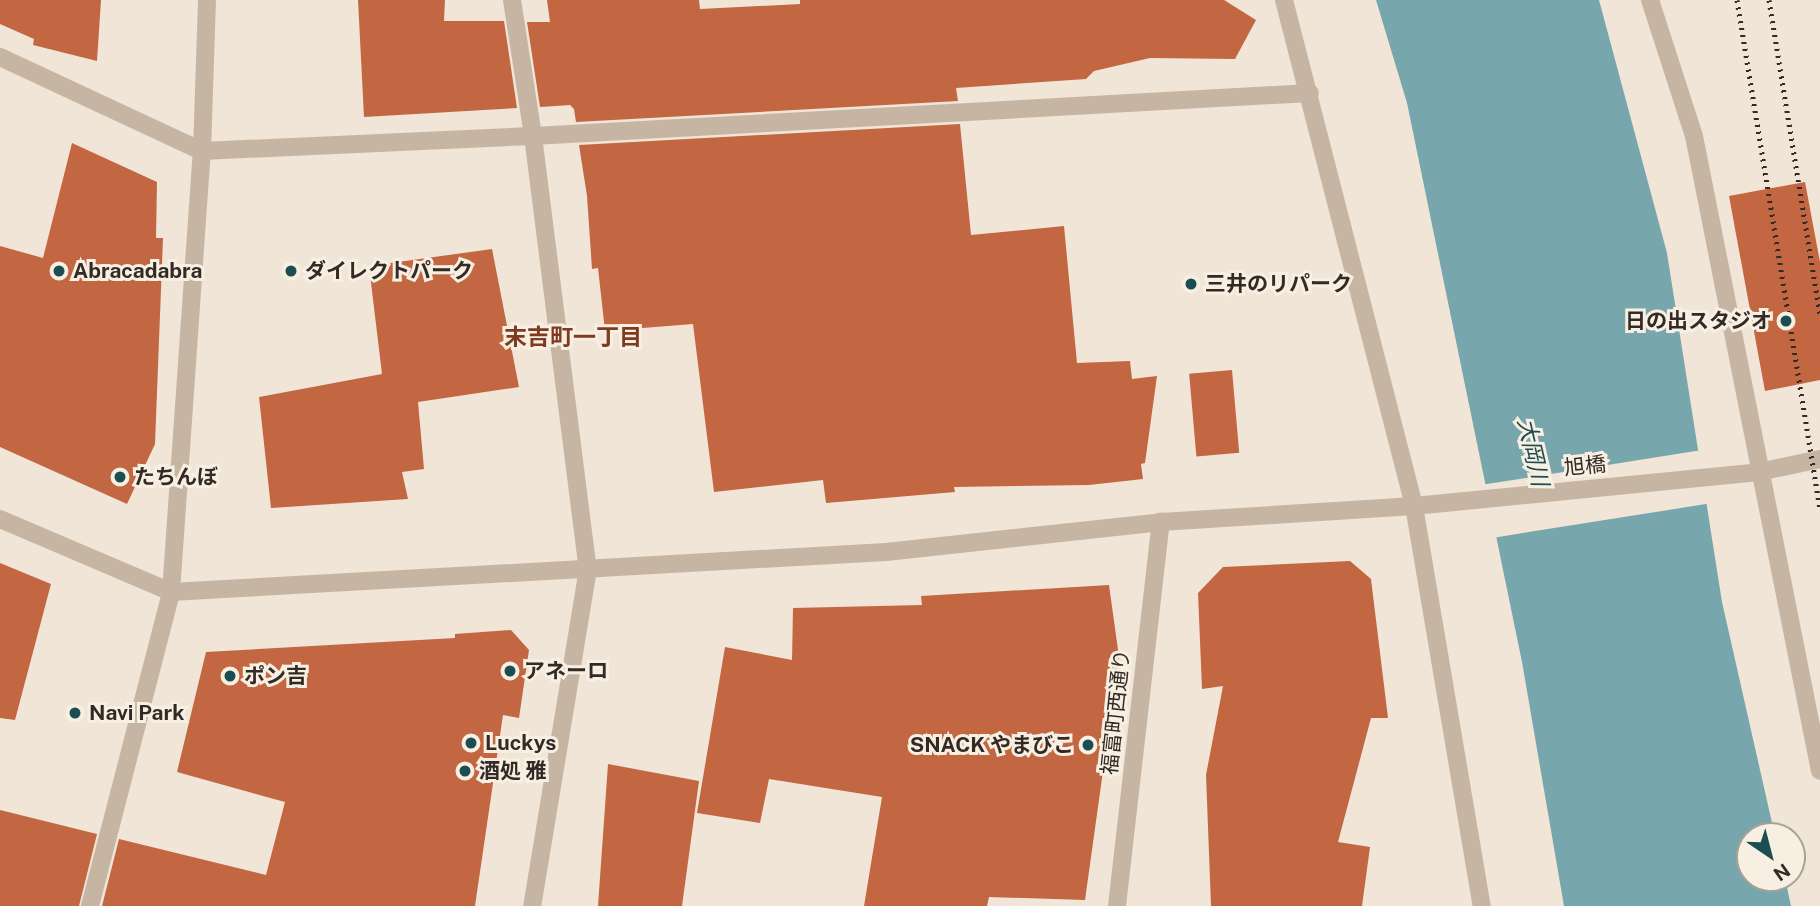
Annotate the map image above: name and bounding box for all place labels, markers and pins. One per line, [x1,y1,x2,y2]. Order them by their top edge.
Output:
place label: Abracadabra [73,258,202,284]
place label: ダイレクトパーク [305,258,473,284]
marker: Abracadabra [51,263,67,279]
marker: ダイレクトパーク [283,263,299,279]
place label: 三井のリパーク [1205,271,1352,297]
marker: 三井のリパーク [1183,276,1199,292]
place label: 日の出スタジオ [1625,308,1772,334]
marker: 日の出スタジオ [1778,313,1794,329]
place label: たちんぼ [134,464,218,490]
marker: たちんぼ [112,469,128,485]
place label: アネーロ [524,658,608,684]
place label: ポン吉 [244,663,307,689]
marker: アネーロ [502,663,518,679]
marker: ポン吉 [222,668,238,684]
place label: Navi Park [89,700,184,726]
marker: Navi Park [67,705,83,721]
place label: Luckys [485,730,556,756]
place label: SNACK やまびこ [910,732,1074,758]
marker: Luckys [463,735,479,751]
marker: SNACK やまびこ [1080,737,1096,753]
place label: 酒処 雅 [479,758,547,784]
marker: 酒処 雅 [457,763,473,779]

